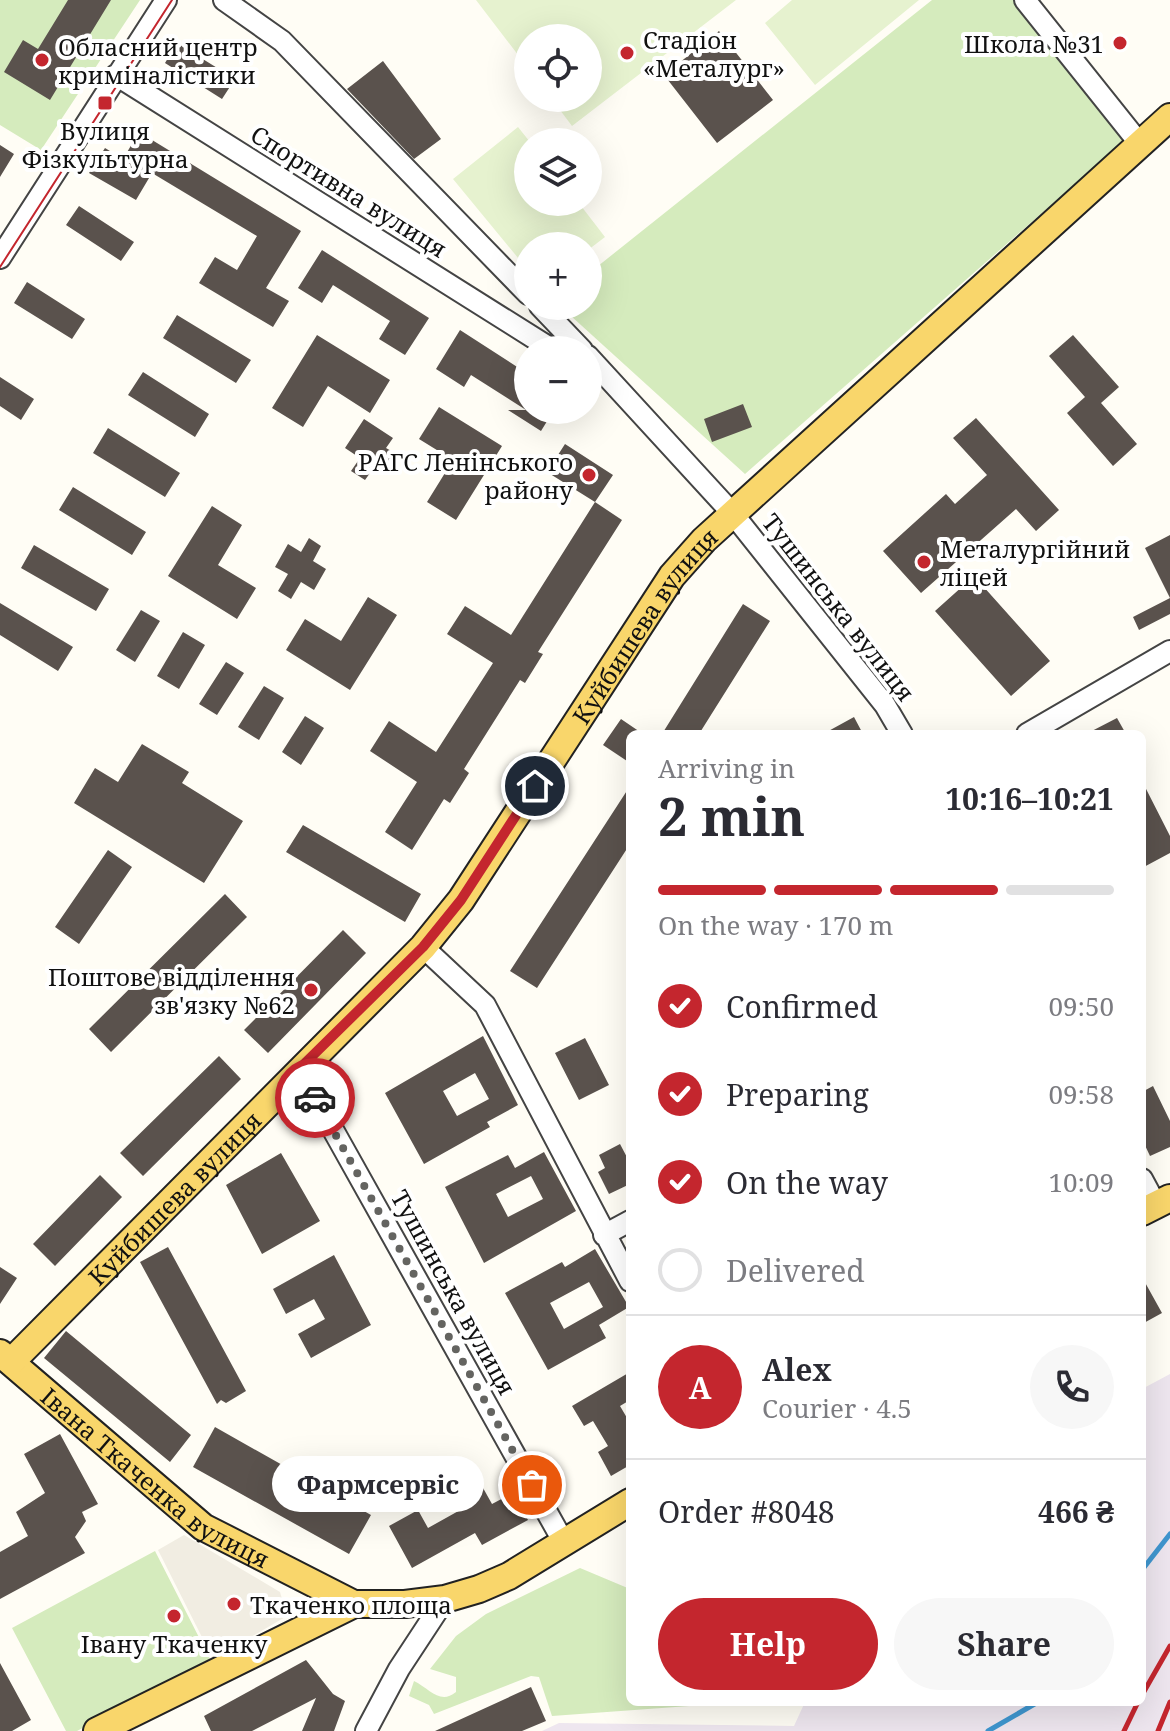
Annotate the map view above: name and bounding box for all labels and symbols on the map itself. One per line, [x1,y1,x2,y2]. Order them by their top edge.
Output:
place label: Стадіон «Металург» [643,23,785,84]
place label: Школа №31 [964,27,1104,60]
place label: Обласний центр криміналістики [58,30,257,91]
marker: Школа №31 [1111,34,1129,52]
marker: Стадіон «Металург» [618,44,636,62]
marker: Обласний центр криміналістики [33,51,51,69]
marker: Вулиця Фізкультурна [96,94,114,112]
place label: Вулиця Фізкультурна [21,114,189,175]
street label: Спортивна вулиця [245,117,453,265]
place label: РАГС Ленінського району [358,445,573,506]
marker: РАГС Ленінського району [580,466,598,484]
street label: Тушинська вулиця [755,506,923,708]
street label: Куйбишева вулиця [564,520,724,730]
place label: Металургійний ліцей [940,532,1130,593]
marker: Металургійний ліцей [915,553,933,571]
pin [501,752,569,820]
place label: Поштове відділення зв'язку №62 [48,960,295,1021]
marker: Поштове відділення зв'язку №62 [302,981,320,999]
courier [275,1058,355,1138]
street label: Куйбишева вулиця [80,1103,268,1292]
street label: Тушинська вулиця [384,1184,524,1400]
street label: Івана Ткаченка вулиця [35,1379,275,1575]
pin [498,1451,566,1519]
callout: Фармсервіс [272,1457,484,1513]
place label: Ткаченко площа [250,1588,452,1621]
marker: Ткаченко площа [225,1595,243,1613]
marker: Івану Ткаченку [165,1607,183,1625]
place label: Івану Ткаченку [81,1627,268,1660]

